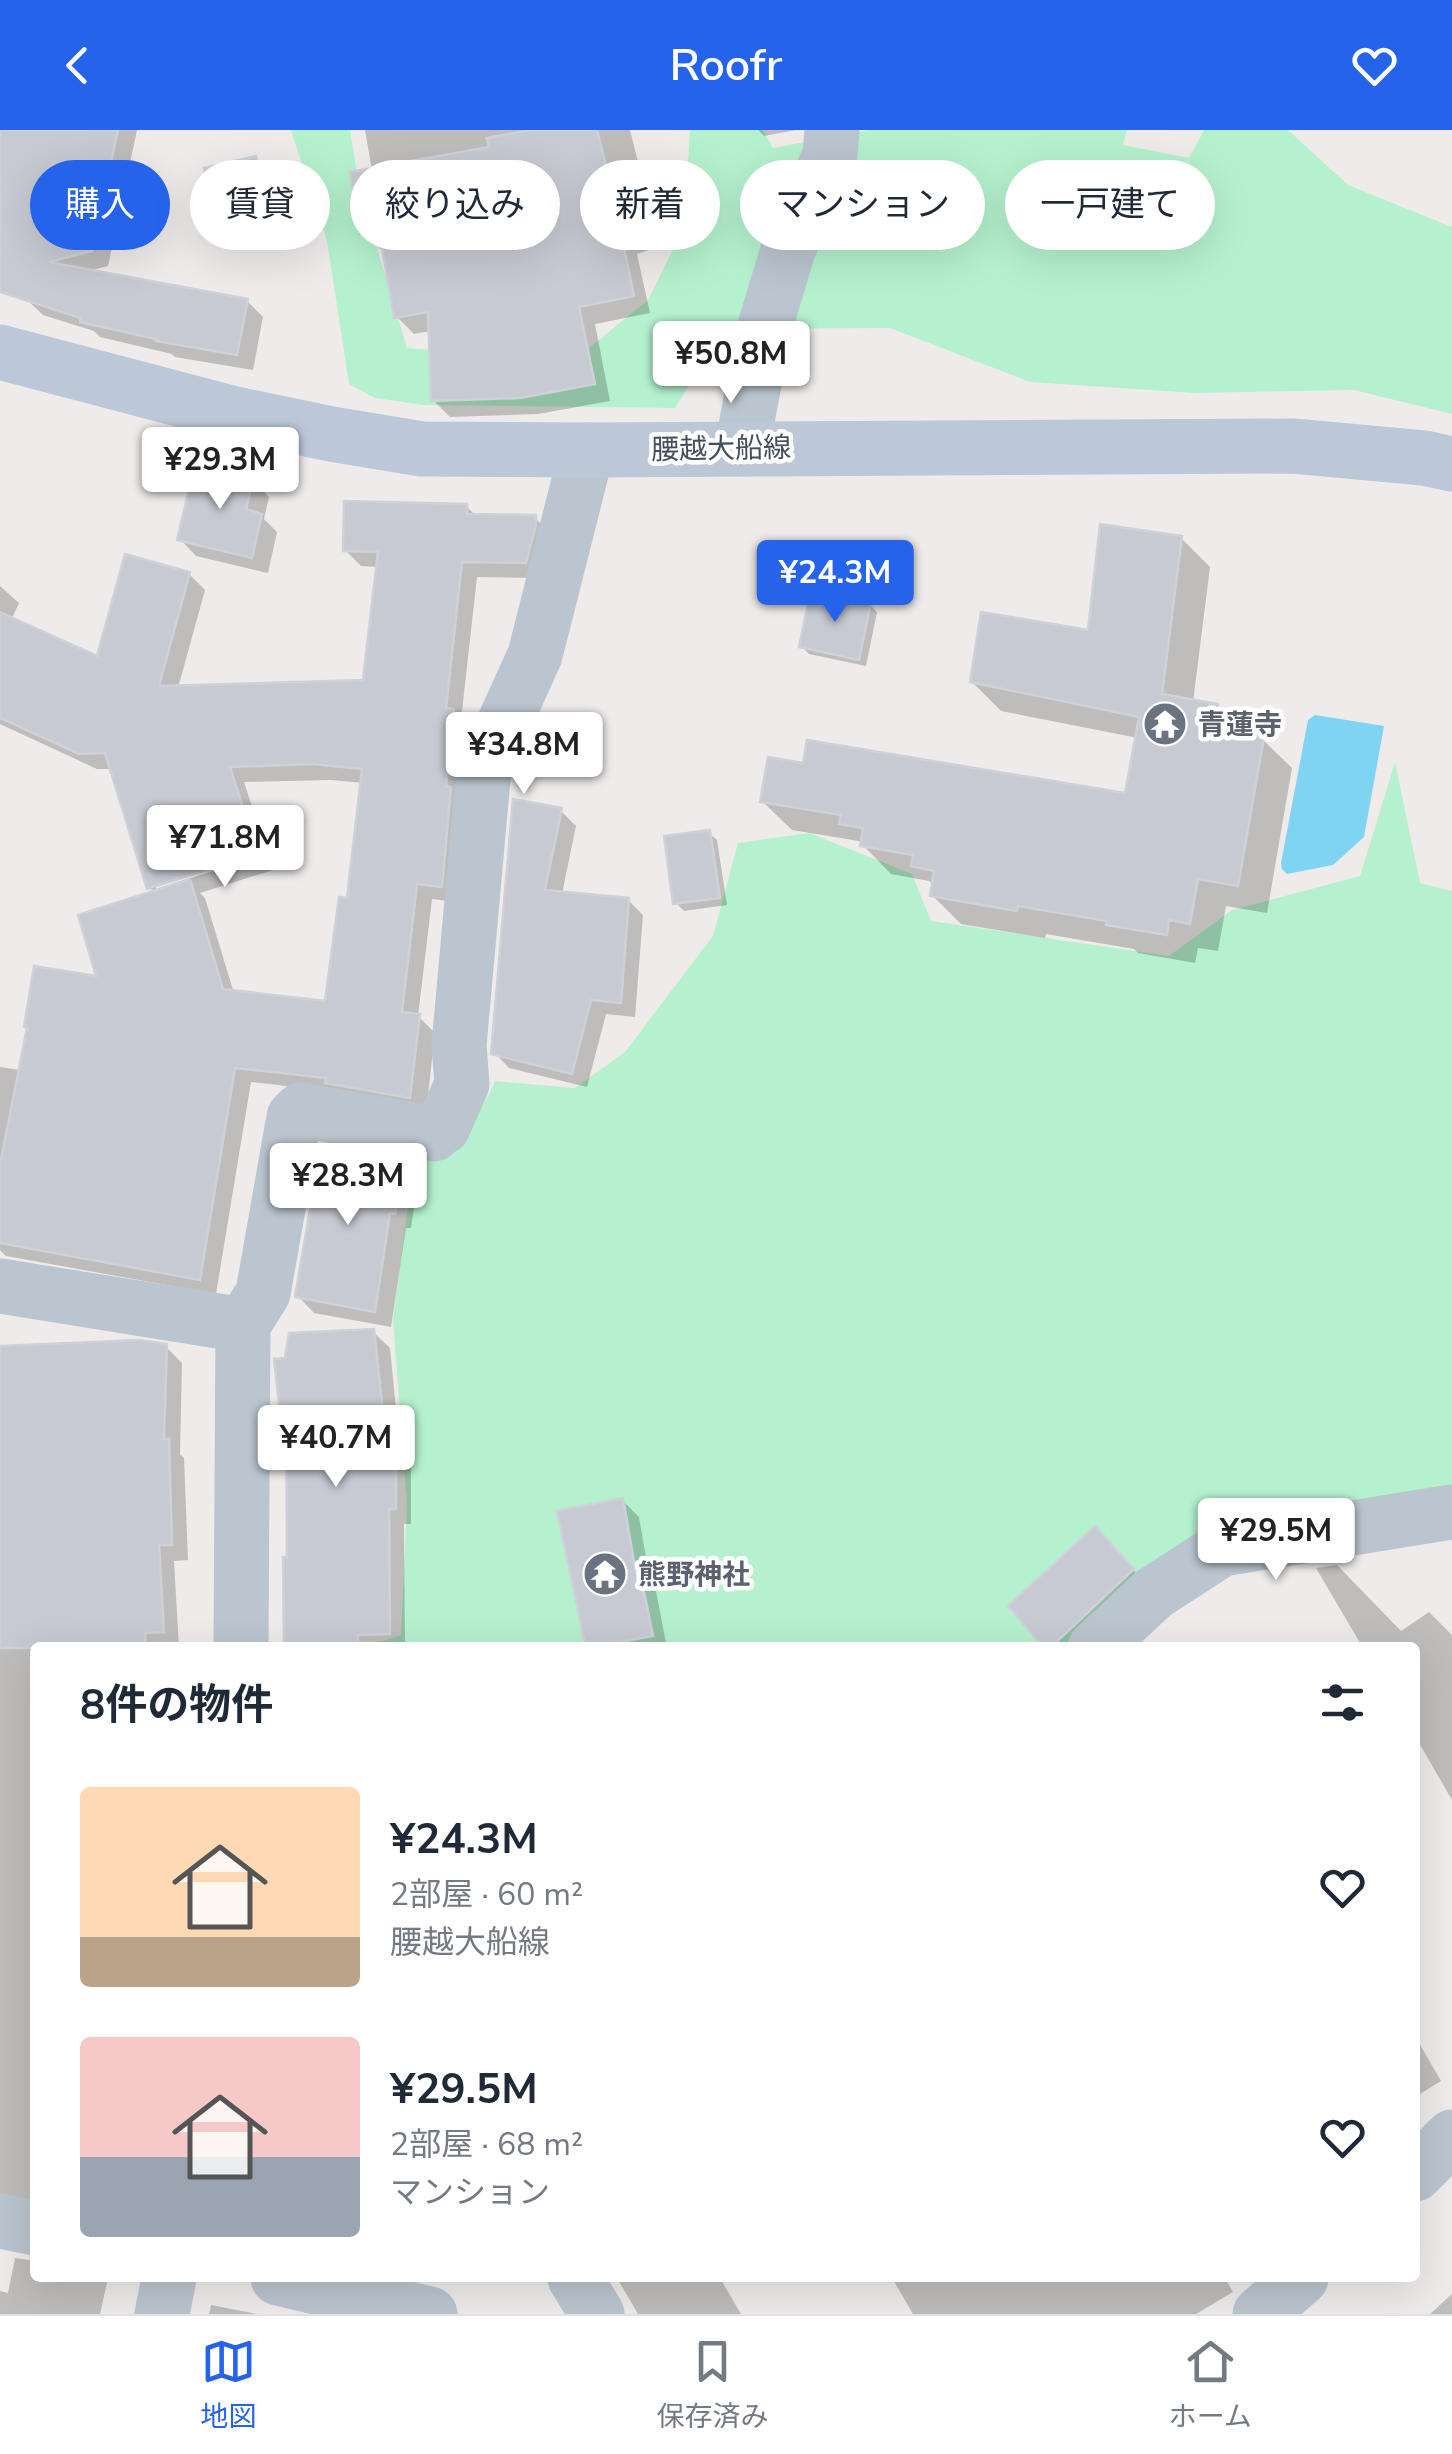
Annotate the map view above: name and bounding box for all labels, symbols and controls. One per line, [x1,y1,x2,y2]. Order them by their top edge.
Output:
text: Roofr [670,35,782,96]
icon: back [50,38,105,93]
icon: heart [1347,38,1402,93]
chip: 購入 [30,160,170,250]
chip: 賃貸 [190,160,330,250]
chip: 絞り込み [350,160,560,250]
chip: 新着 [580,160,720,250]
chip: マンション [740,160,985,250]
chip: 一戸建て [1005,160,1215,250]
pin: ¥50.8M [650,321,812,406]
text: ¥50.8M [675,332,787,375]
pin: ¥29.3M [139,427,301,512]
street label: 腰越大船線 [651,429,791,469]
text: ¥29.3M [164,438,276,481]
pin: ¥24.3M [754,540,916,625]
text: ¥24.3M [779,551,891,594]
temple icon: 青蓮寺 [1142,701,1188,747]
place label: 青蓮寺 [1198,706,1282,744]
pin: ¥34.8M [443,712,605,797]
text: ¥34.8M [468,723,580,766]
pin: ¥71.8M [144,805,306,890]
text: ¥71.8M [169,816,281,859]
pin: ¥28.3M [267,1143,429,1228]
text: ¥28.3M [292,1154,404,1197]
pin: ¥40.7M [255,1405,417,1490]
text: ¥40.7M [280,1416,392,1459]
pin: ¥29.5M [1195,1498,1357,1583]
text: ¥29.5M [1220,1509,1332,1552]
temple icon: 熊野神社 [582,1551,628,1597]
place label: 熊野神社 [638,1556,750,1594]
icon: filters [1315,1675,1370,1730]
text: 8件の物件 [80,1677,273,1734]
text: ¥24.3M [390,1811,538,1868]
icon: home [160,1827,280,1947]
icon: heart [1315,1860,1370,1915]
text: 2部屋 · 60 m² [390,1873,583,1916]
text: 腰越大船線 [390,1921,550,1964]
text: ¥29.5M [390,2061,538,2118]
icon: home [160,2077,280,2197]
icon: heart [1315,2110,1370,2165]
text: 2部屋 · 68 m² [390,2123,583,2166]
text: マンション [390,2171,550,2214]
tab: 地図 [200,2334,256,2436]
tab: 保存済み [656,2334,768,2436]
tab: ホーム [1169,2334,1252,2436]

